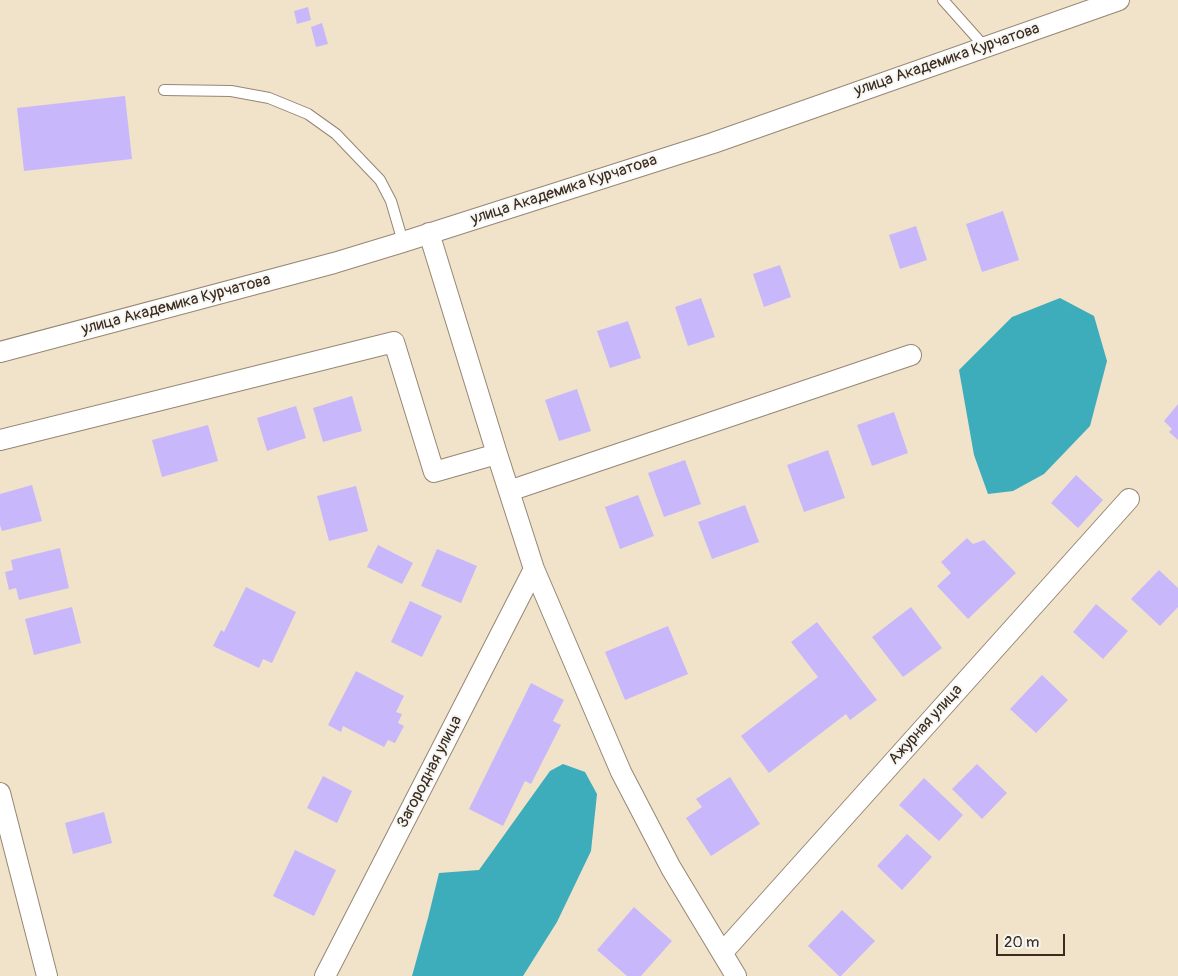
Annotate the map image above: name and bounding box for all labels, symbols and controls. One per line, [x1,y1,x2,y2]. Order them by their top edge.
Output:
street label: улица Академика Курчатова [852,19,1042,101]
street label: улица Академика Курчатова [468,151,660,229]
street label: улица Академика Курчатова [79,271,273,339]
street label: Ажурная улица [885,681,967,769]
street label: Загородная улица [394,713,466,831]
scale bar [998,924,1067,956]
text: 20 m [1004,933,1039,952]

